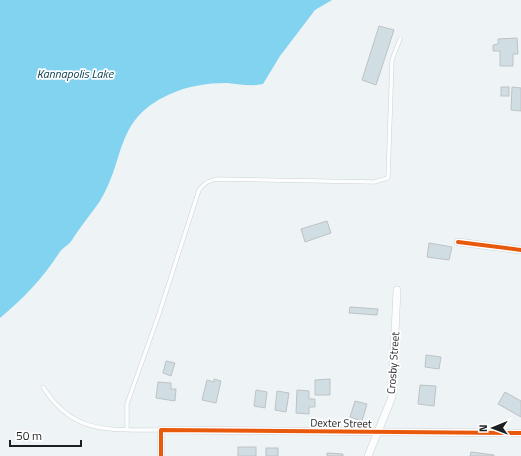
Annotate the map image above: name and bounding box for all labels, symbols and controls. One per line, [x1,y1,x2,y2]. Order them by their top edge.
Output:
water label: Kannapolis Lake [37,64,115,83]
street label: Crosby Street [383,331,403,395]
north arrow [473,408,513,448]
street label: Dexter Street [310,414,372,432]
scale bar [10,422,81,448]
text: N [475,424,491,432]
text: 50 m [16,426,42,445]

